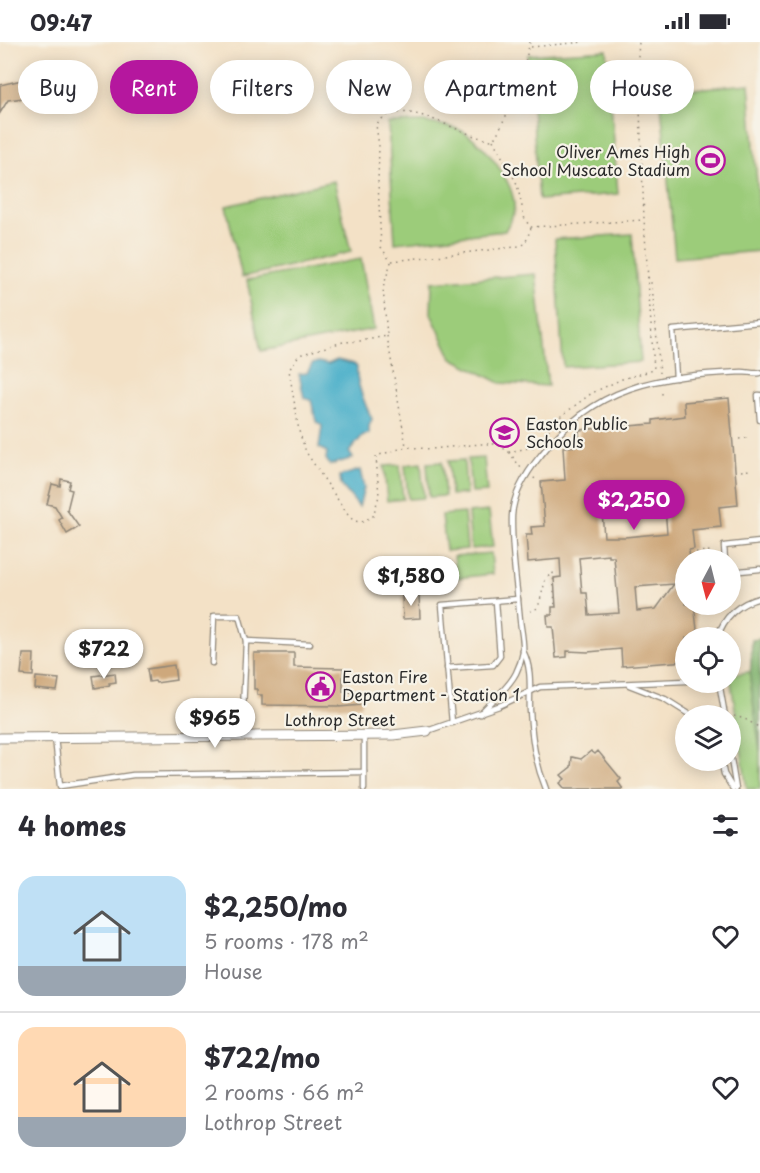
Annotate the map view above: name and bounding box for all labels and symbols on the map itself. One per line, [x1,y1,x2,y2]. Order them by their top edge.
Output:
place label: Oliver Ames High School Muscato Stadium [501,139,690,181]
sports icon: Oliver Ames High School Muscato Stadium [695,145,727,177]
place label: Easton Public Schools [526,411,628,453]
school or university icon: Easton Public Schools [489,417,521,449]
pin: $2,250 [585,480,683,531]
north arrow [675,549,741,615]
pin: $1,580 [362,556,460,607]
pin: $722 [68,629,140,680]
place label: Easton Fire Department - Station 1 [342,664,520,706]
public building icon: Easton Fire Department - Station 1 [305,670,337,702]
pin: $965 [179,698,251,749]
street label: Lothrop Street [285,707,396,731]

